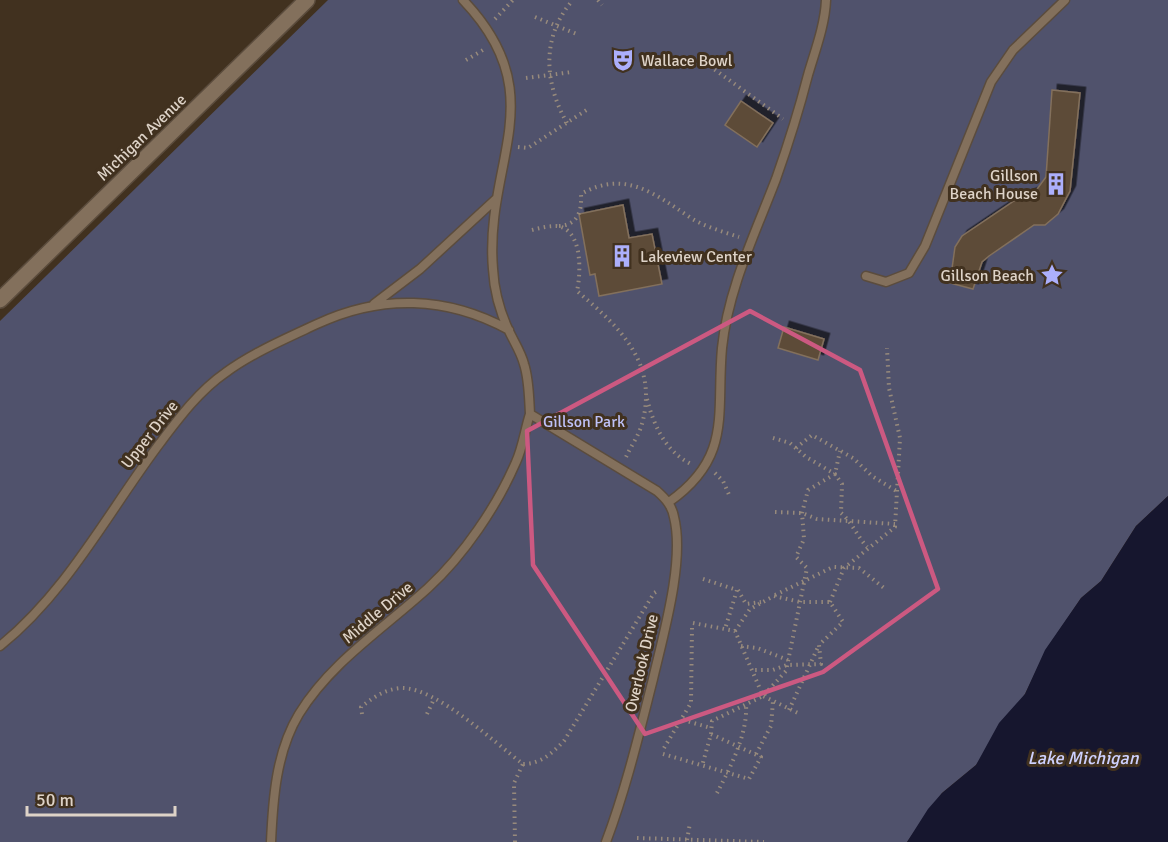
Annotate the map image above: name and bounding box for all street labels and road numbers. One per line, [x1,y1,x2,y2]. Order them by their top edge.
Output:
street label: Michigan Avenue [93,90,191,185]
street label: Upper Drive [117,397,183,473]
street label: Middle Drive [338,577,417,648]
street label: Overlook Drive [621,612,663,714]

